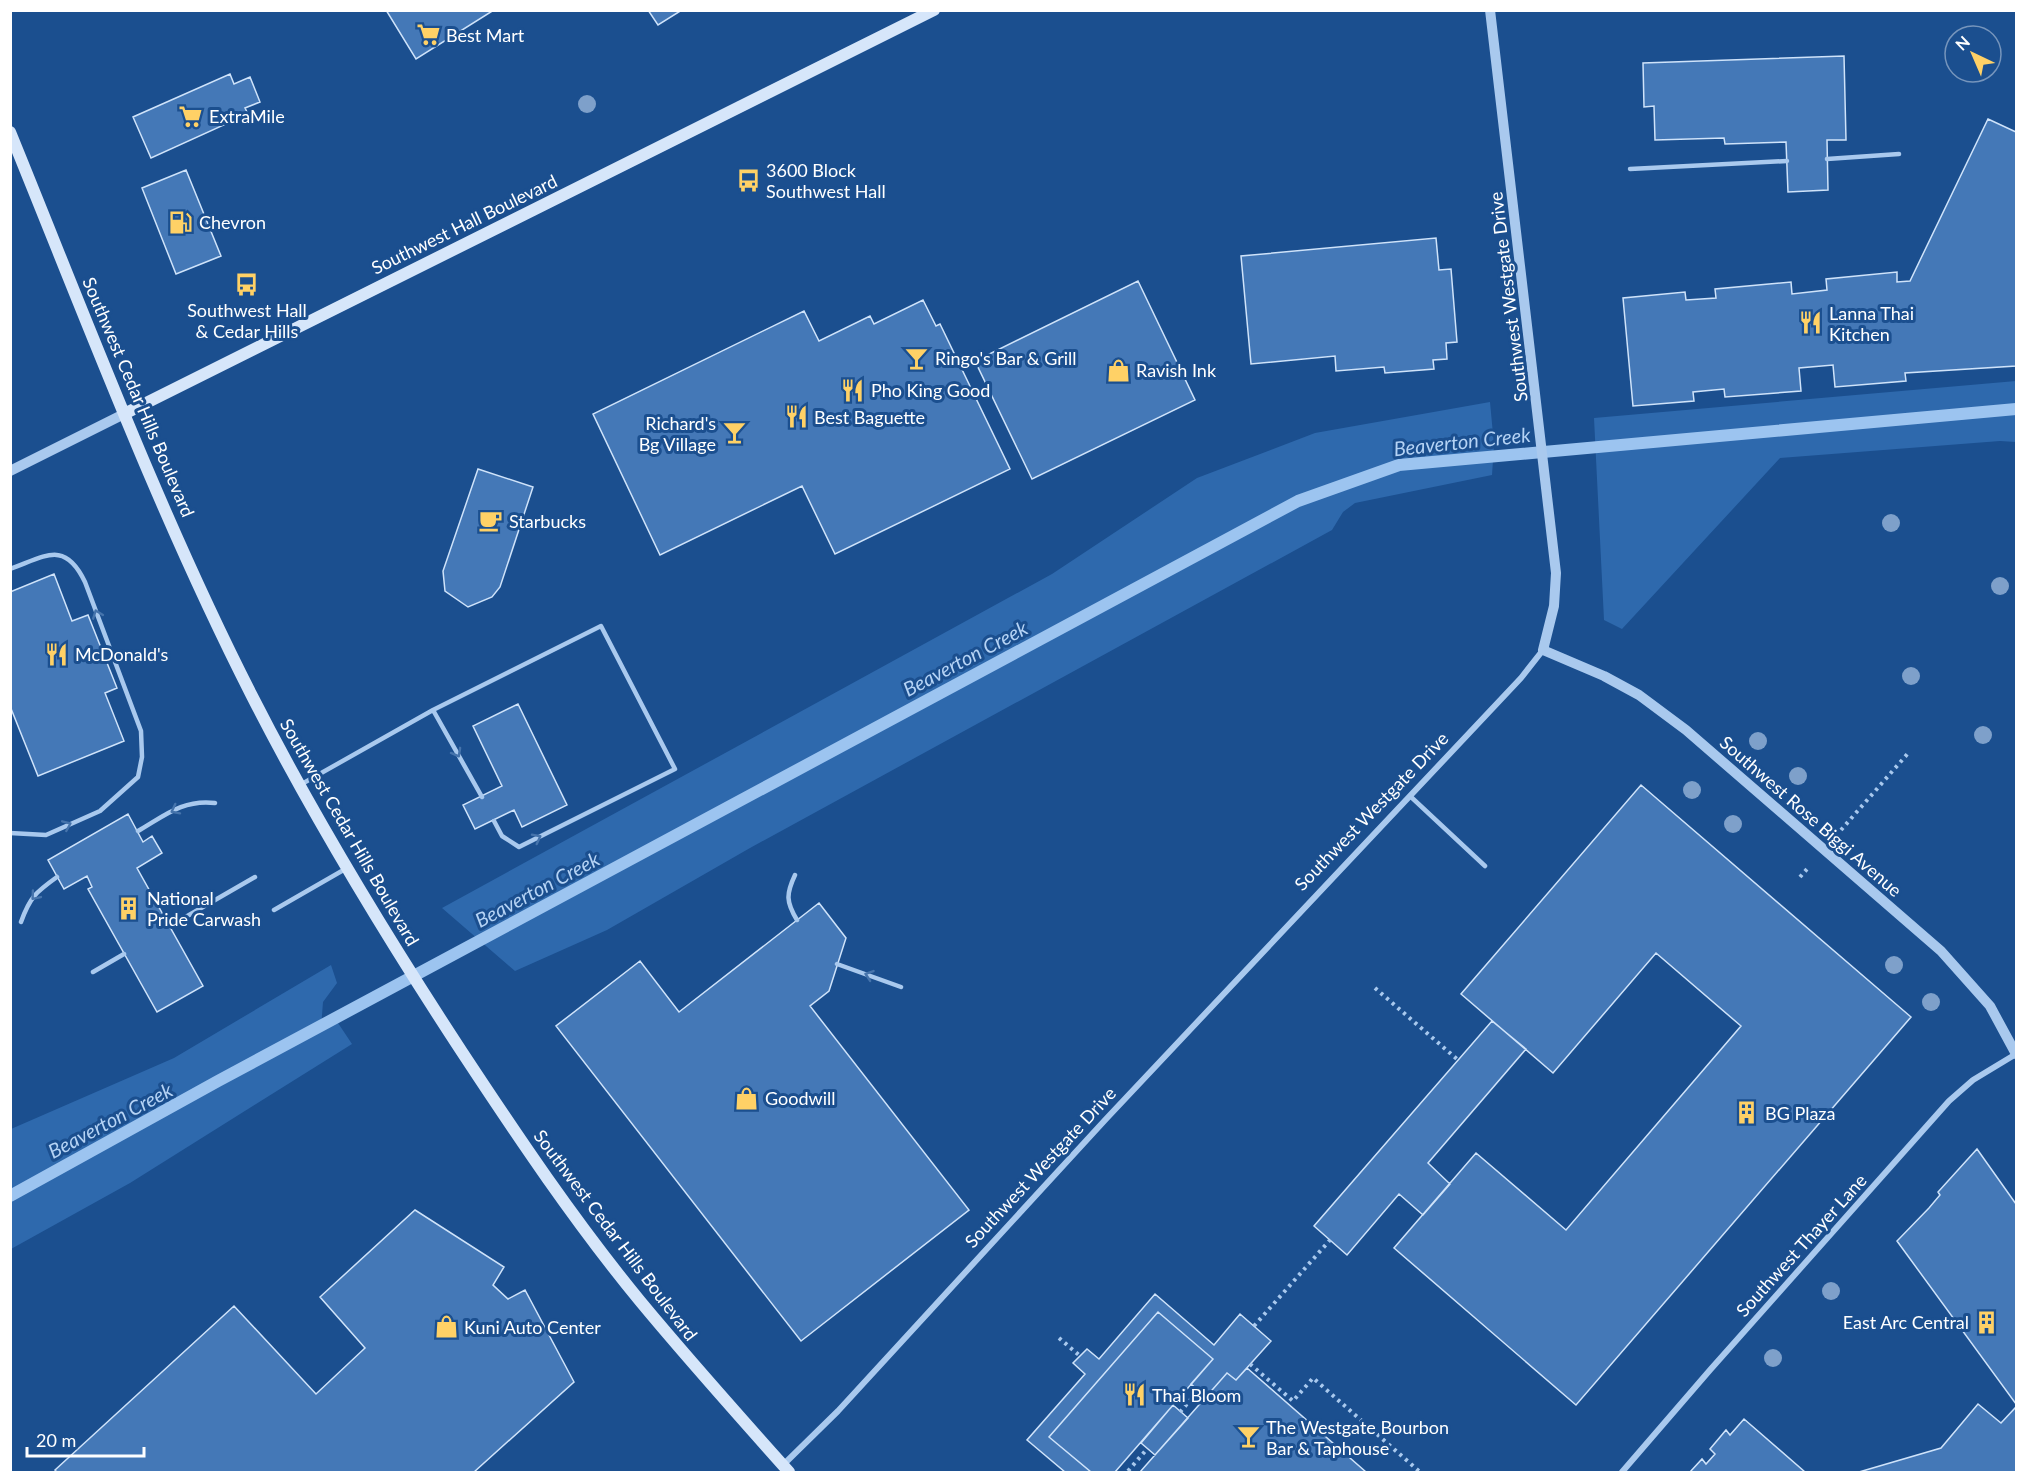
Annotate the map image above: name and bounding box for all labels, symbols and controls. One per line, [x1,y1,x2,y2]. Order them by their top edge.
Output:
supermarket icon: Best Mart [415,22,441,48]
place label: Best Mart [446,24,525,46]
north arrow [1943,24,2003,84]
text: N [1951,32,1973,54]
supermarket icon: ExtraMile [178,103,204,129]
place label: ExtraMile [209,105,285,127]
place label: 3600 Block Southwest Hall [766,159,886,202]
bus stop icon: 3600 Block Southwest Hall [735,167,761,193]
street label: Southwest Hall Boulevard [368,169,560,279]
street label: Southwest Westgate Drive [1484,191,1532,403]
fuel station icon: Chevron [168,209,194,235]
place label: Chevron [199,211,266,233]
bus stop icon: Southwest Hall & Cedar Hills [234,271,260,297]
street label: Southwest Cedar Hills Boulevard [78,274,200,520]
place label: Southwest Hall & Cedar Hills [187,299,307,342]
place label: Lanna Thai Kitchen [1829,302,1914,345]
restaurant icon: Lanna Thai Kitchen [1798,310,1824,336]
bar icon: Ringo's Bar & Grill [904,345,930,371]
place label: Ringo's Bar & Grill [935,347,1077,369]
shop icon: Ravish Ink [1105,357,1131,383]
place label: Ravish Ink [1136,359,1217,381]
restaurant icon: Pho King Good [840,377,866,403]
place label: Pho King Good [871,379,990,401]
restaurant icon: Best Baguette [783,404,809,430]
place label: Best Baguette [814,406,925,428]
place label: Richard's Bg Village [639,412,716,455]
bar icon: Richard's Bg Village [721,420,747,446]
water label: Beaverton Creek [1392,422,1532,460]
cafe icon: Starbucks [478,508,504,534]
place label: Starbucks [509,510,586,532]
one-way arrow [92,610,105,620]
water label: Beaverton Creek [899,615,1032,701]
restaurant icon: McDonald's [44,641,70,667]
place label: McDonald's [75,643,169,665]
street label: Southwest Cedar Hills Boulevard [276,715,424,949]
street label: Southwest Westgate Drive [1290,727,1452,895]
street label: Southwest Rose Biggi Avenue [1716,731,1906,901]
one-way arrow [450,747,461,757]
one-way arrow [170,803,181,815]
one-way arrow [61,821,72,833]
one-way arrow [531,834,542,845]
water label: Beaverton Creek [471,846,604,932]
place label: National Pride Carwash [147,887,261,930]
one-way arrow [31,889,42,900]
building icon: National Pride Carwash [116,895,142,921]
one-way arrow [864,970,875,982]
water label: Beaverton Creek [44,1077,177,1163]
street label: Southwest Westgate Drive [960,1082,1120,1252]
shop icon: Goodwill [734,1085,760,1111]
place label: Goodwill [765,1087,836,1109]
building icon: BG Plaza [1734,1100,1760,1126]
place label: BG Plaza [1765,1102,1835,1124]
street label: Southwest Cedar Hills Boulevard [529,1125,703,1345]
street label: Southwest Thayer Lane [1731,1169,1871,1321]
building icon: East Arc Central [1974,1309,2000,1335]
place label: East Arc Central [1843,1311,1969,1333]
shop icon: Kuni Auto Center [433,1314,459,1340]
place label: Kuni Auto Center [464,1316,601,1338]
restaurant icon: Thai Bloom [1121,1382,1147,1408]
place label: Thai Bloom [1152,1384,1241,1406]
place label: The Westgate Bourbon Bar & Taphouse [1266,1416,1449,1459]
scale bar [27,1420,144,1458]
bar icon: The Westgate Bourbon Bar & Taphouse [1235,1424,1261,1450]
text: 20 m [36,1429,76,1451]

